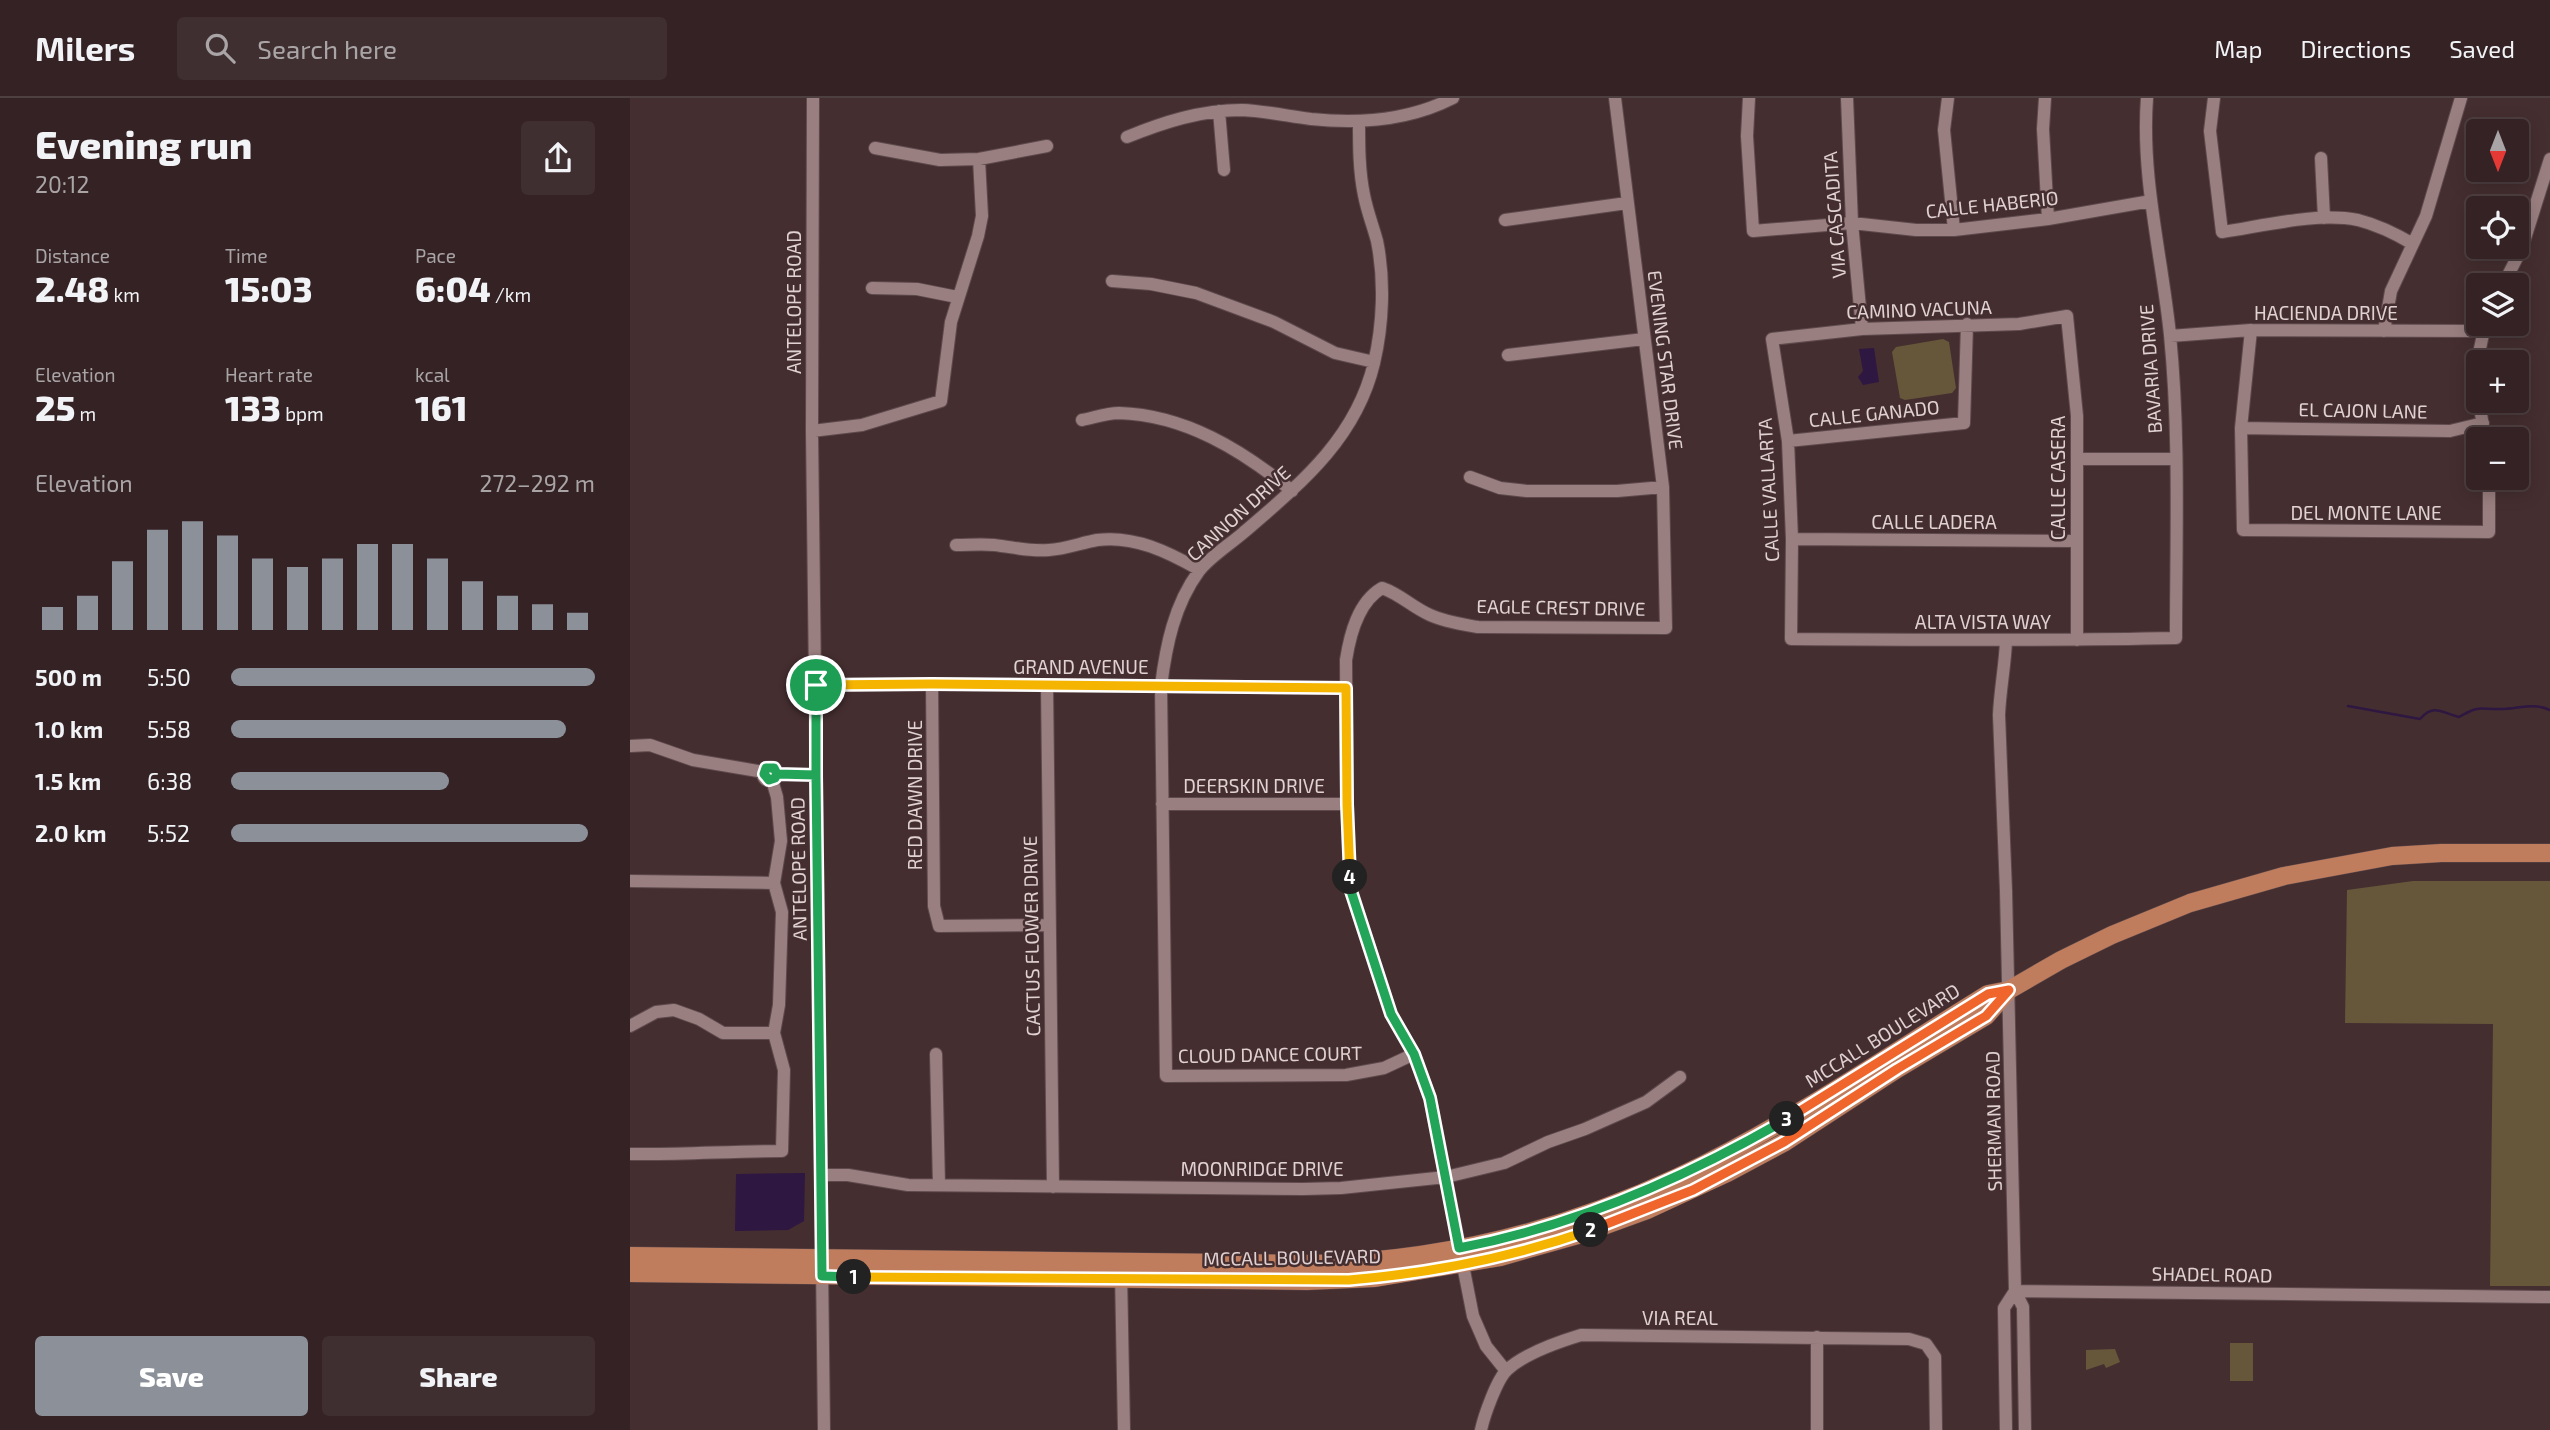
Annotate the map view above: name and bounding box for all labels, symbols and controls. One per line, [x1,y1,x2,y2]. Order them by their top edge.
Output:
search box [177,17,667,80]
text: Milers [35,28,135,68]
icon: search [201,29,239,67]
text: Search here [257,33,397,64]
text: Map [2214,34,2262,63]
text: Directions [2300,34,2411,63]
text: Saved [2449,34,2515,63]
north arrow [2466,119,2529,182]
map controls [2466,119,2529,490]
text: Evening run [35,121,252,167]
button: share [521,121,595,195]
street label: VIA CASCADITA [1818,150,1850,279]
text: 20:12 [35,170,89,198]
street label: CALLE HABERIO [1924,186,2060,222]
button: locate [2466,196,2529,259]
street label: ANTELOPE ROAD [782,230,805,374]
text: Distance [35,244,110,267]
text: Time [225,244,268,267]
text: Pace [415,244,456,267]
text: 2.48 [35,267,109,309]
text: 15:03 [225,267,312,309]
text: 6:04 [415,267,491,309]
street label: EVENING STAR DRIVE [1644,269,1688,451]
button: layers [2466,273,2529,336]
text: km [109,283,140,306]
text: /km [491,283,531,306]
street label: CAMINO VACUNA [1846,295,1992,323]
street label: HACIENDA DRIVE [2254,301,2398,324]
street label: BAVARIA DRIVE [2134,304,2166,434]
button: + [2466,350,2529,413]
text: Elevation [35,363,116,386]
text: Heart rate [225,363,313,386]
text: kcal [415,363,450,386]
text: 25 [35,386,75,428]
text: 133 [225,386,281,428]
text: 161 [415,386,468,428]
street label: CALLE GANADO [1807,395,1941,431]
street label: EL CAJON LANE [2298,397,2428,423]
text: m [75,402,96,425]
text: bpm [281,402,324,425]
street label: CALLE CASERA [2046,416,2069,540]
street label: CALLE VALLARTA [1753,417,1783,562]
button: − [2466,427,2529,490]
street label: CANNON DRIVE [1182,461,1294,565]
text: Elevation [35,469,133,497]
text: 272–292 m [479,469,595,497]
street label: DEL MONTE LANE [2290,501,2442,524]
street label: CALLE LADERA [1871,510,1997,533]
street label: EAGLE CREST DRIVE [1476,594,1646,620]
street label: ALTA VISTA WAY [1915,610,2051,633]
pin [786,655,846,715]
street label: GRAND AVENUE [1013,655,1149,678]
text: 500 m [35,663,102,691]
text: 5:50 [147,663,191,691]
icon: arrive [797,666,835,704]
text: 1.0 km [35,715,103,743]
text: 5:58 [147,715,191,743]
street label: RED DAWN DRIVE [903,720,926,870]
text: 1.5 km [35,767,101,795]
text: 6:38 [147,767,192,795]
street label: DEERSKIN DRIVE [1183,774,1325,797]
street label: ANTELOPE ROAD [785,797,811,941]
text: 2.0 km [35,819,107,847]
text: 5:52 [147,819,190,847]
street label: CACTUS FLOWER DRIVE [1018,836,1044,1036]
pin: 4 [1332,860,1368,894]
text: 4 [1343,865,1356,888]
street label: MCCALL BOULEVARD [1800,978,1964,1092]
street label: CLOUD DANCE COURT [1178,1041,1362,1067]
street label: SHERMAN ROAD [1980,1050,2006,1192]
pin: 3 [1770,1102,1804,1136]
text: 3 [1781,1107,1792,1130]
street label: MOONRIDGE DRIVE [1180,1157,1344,1180]
pin: 2 [1574,1212,1608,1248]
text: 2 [1585,1218,1596,1241]
street label: MCCALL BOULEVARD [1203,1244,1381,1270]
pin: 1 [836,1260,872,1294]
street label: SHADEL ROAD [2151,1261,2273,1287]
text: 1 [849,1265,858,1288]
street label: VIA REAL [1642,1306,1718,1329]
button: Save [35,1336,308,1416]
button: Share [322,1336,595,1416]

